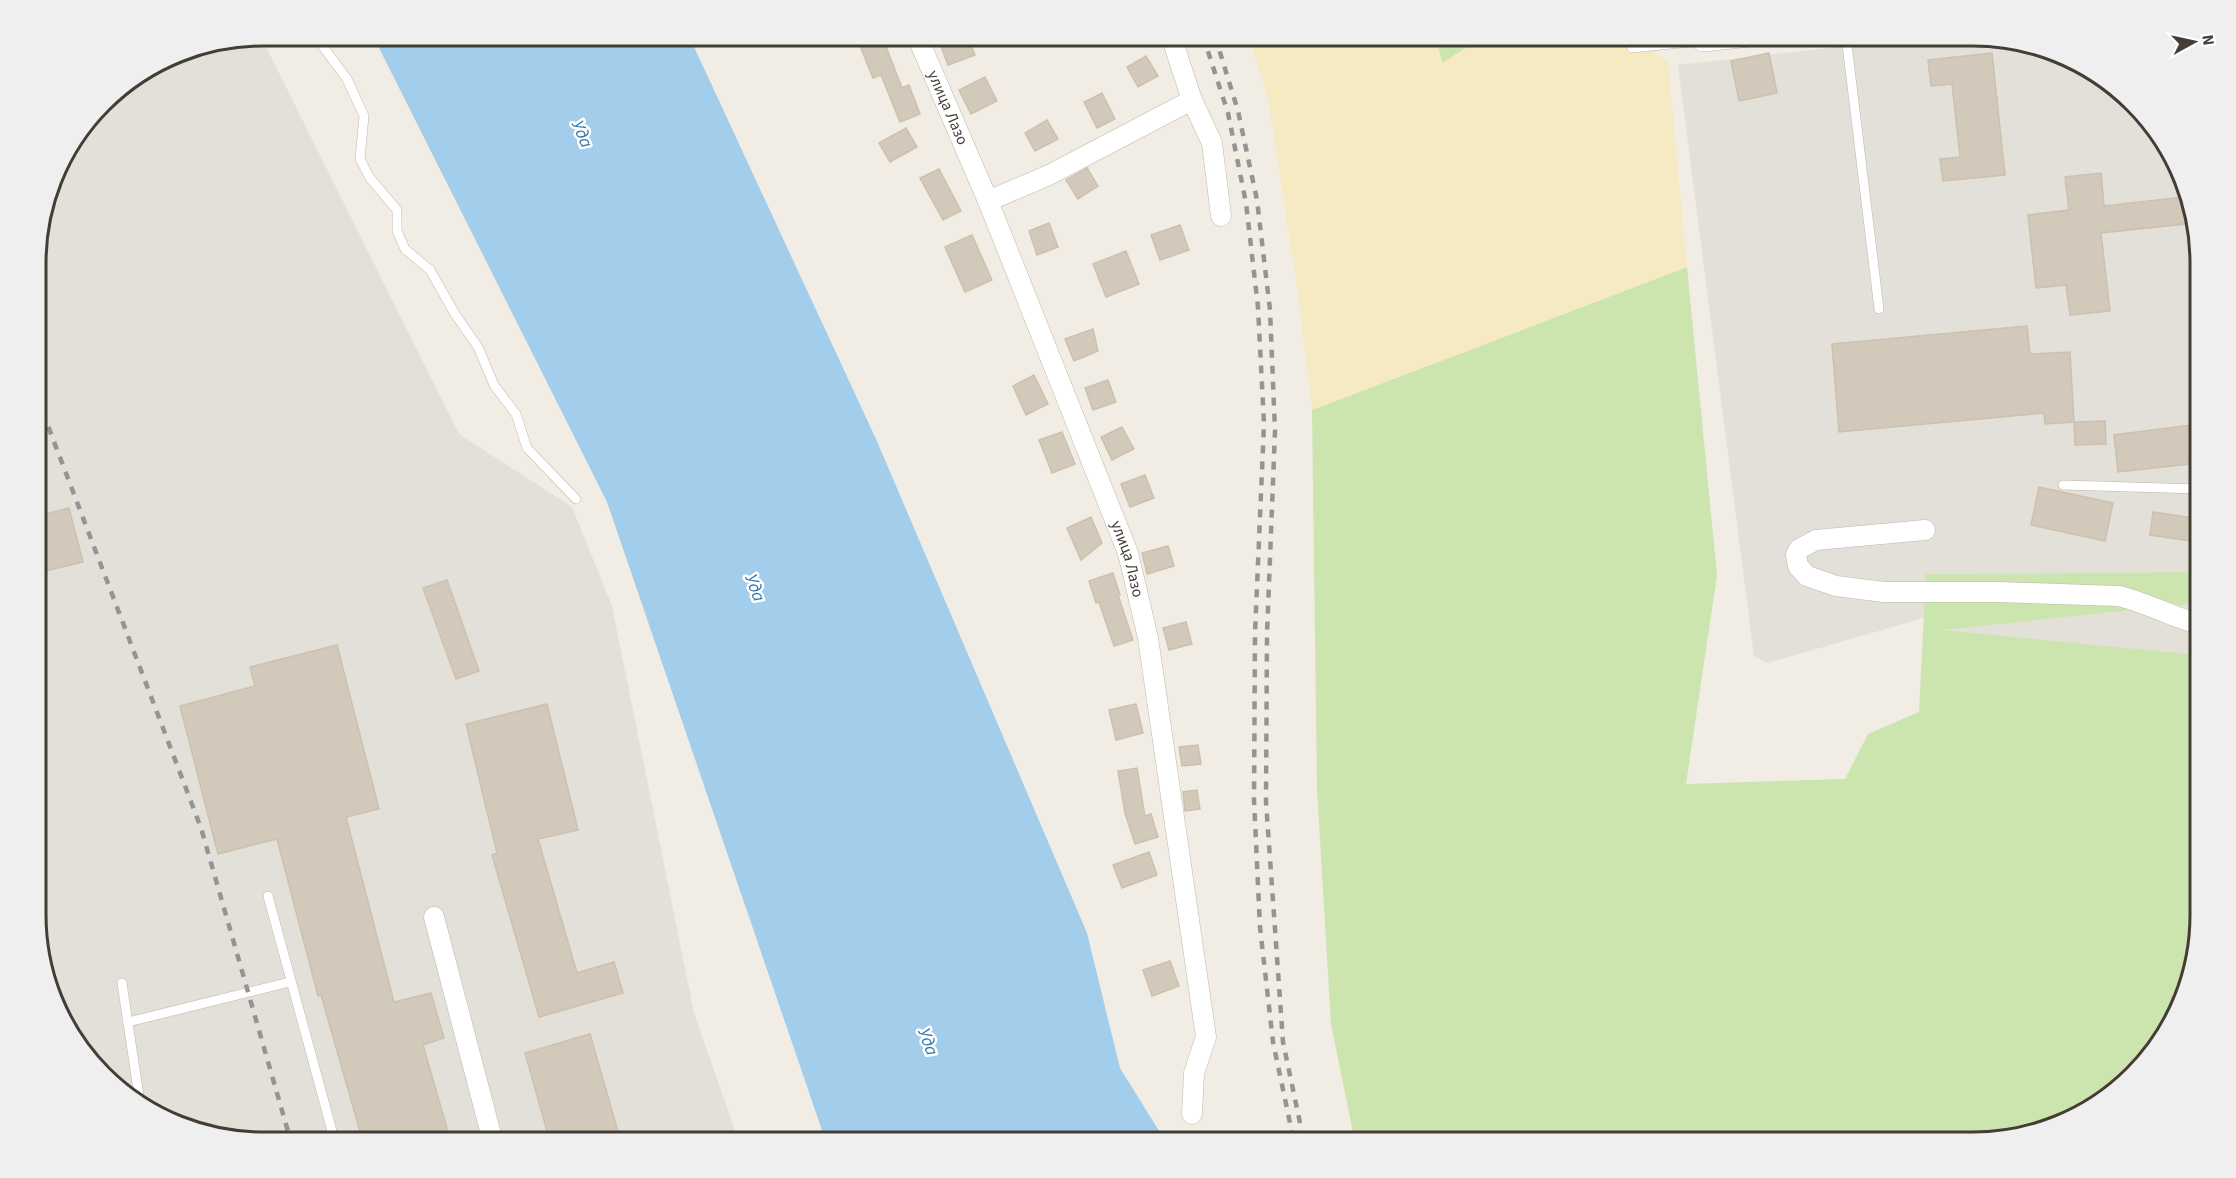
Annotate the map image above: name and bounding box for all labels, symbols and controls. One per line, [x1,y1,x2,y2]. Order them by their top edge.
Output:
north arrow [2164,12,2224,72]
text: N [2196,33,2219,47]
street label: улица Лазо [922,67,974,148]
water label: Уда [565,116,599,152]
street label: улица Лазо [1105,517,1149,600]
water label: Уда [738,571,772,606]
water label: Уда [911,1025,945,1060]

